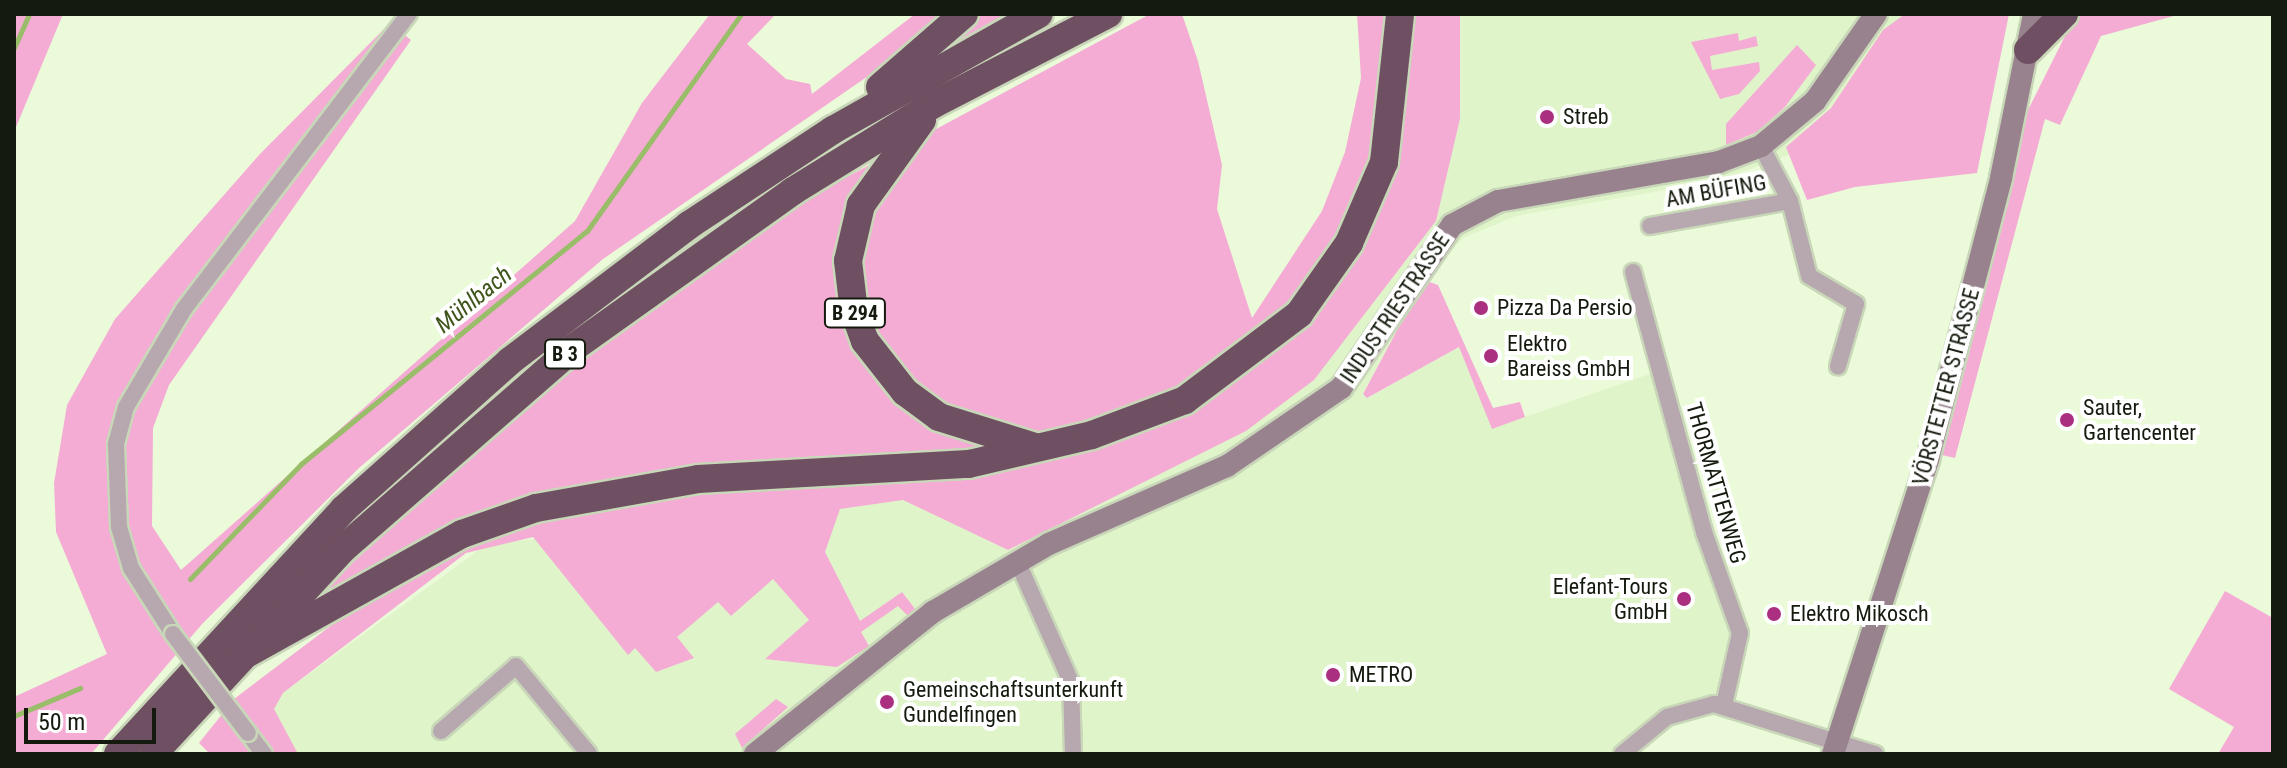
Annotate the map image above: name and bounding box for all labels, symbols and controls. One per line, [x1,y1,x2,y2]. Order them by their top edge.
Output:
place label: Streb [1563,104,1609,130]
marker: Streb [1538,108,1556,126]
street label: AM BÜFING [1664,169,1768,213]
street label: INDUSTRIESTRASSE [1335,228,1455,388]
water label: Mühlbach [430,260,518,340]
street label: VÖRSTETTER STRASSE [1907,286,1985,488]
place label: Pizza Da Persio [1497,295,1632,321]
road number: B 294 [823,297,887,329]
marker: Pizza Da Persio [1472,299,1490,317]
place label: Elektro Bareiss GmbH [1507,330,1631,382]
road number: B 3 [543,338,587,370]
marker: Elektro Bareiss GmbH [1482,347,1500,365]
place label: Sauter, Gartencenter [2083,394,2196,446]
street label: THORMATTENWEG [1680,399,1752,567]
marker: Sauter, Gartencenter [2058,411,2076,429]
place label: Elefant-Tours GmbH [1553,573,1668,624]
marker: Elefant-Tours GmbH [1675,590,1693,608]
place label: Elektro Mikosch [1790,601,1929,627]
marker: Elektro Mikosch [1765,605,1783,623]
place label: METRO [1349,662,1413,688]
marker: METRO [1324,666,1342,684]
place label: Gemeinschaftsunterkunft Gundelfingen [903,676,1123,728]
scale bar [28,692,160,742]
marker: Gemeinschaftsunterkunft Gundelfingen [878,693,896,711]
text: 50 m [38,708,85,736]

